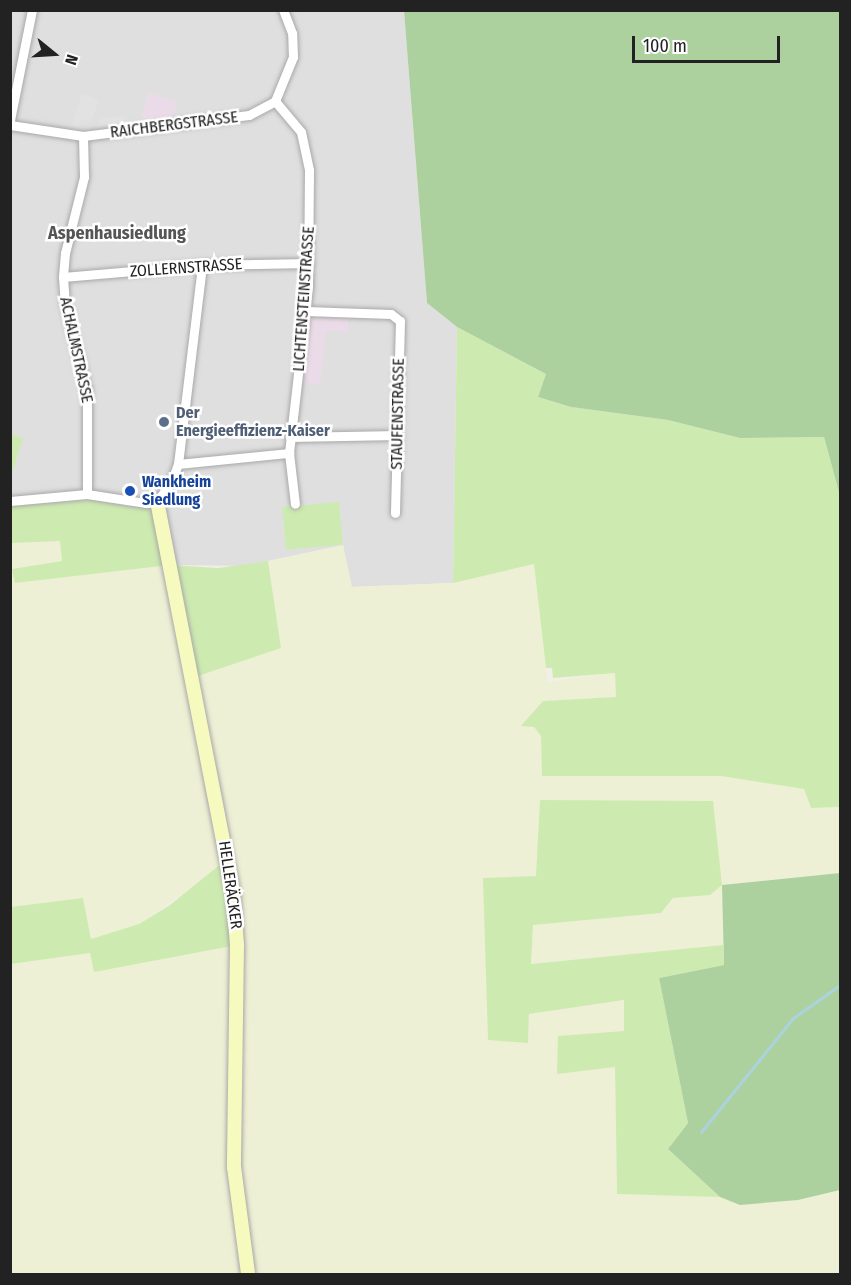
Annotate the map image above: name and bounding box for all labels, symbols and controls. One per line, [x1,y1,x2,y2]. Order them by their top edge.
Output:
north arrow [24,24,84,84]
scale bar [635,24,784,62]
text: 100 m [643,35,687,57]
text: N [61,52,82,67]
street label: RAICHBERGSTRASSE [109,108,239,142]
district label: Aspenhausiedlung [48,222,186,244]
street label: LICHTENSTEINSTRASSE [289,226,319,372]
street label: ZOLLERNSTRASSE [129,254,243,282]
street label: ACHALMSTRASSE [55,295,97,405]
street label: STAUFENSTRASSE [387,358,409,470]
place label: Der Energieeffizienz-Kaiser [176,403,330,441]
marker: Der Energieeffizienz-Kaiser [157,415,171,429]
place label: Wankheim Siedlung [142,472,211,510]
marker: Wankheim Siedlung [123,484,137,498]
street label: HELLERÄCKER [214,840,246,930]

